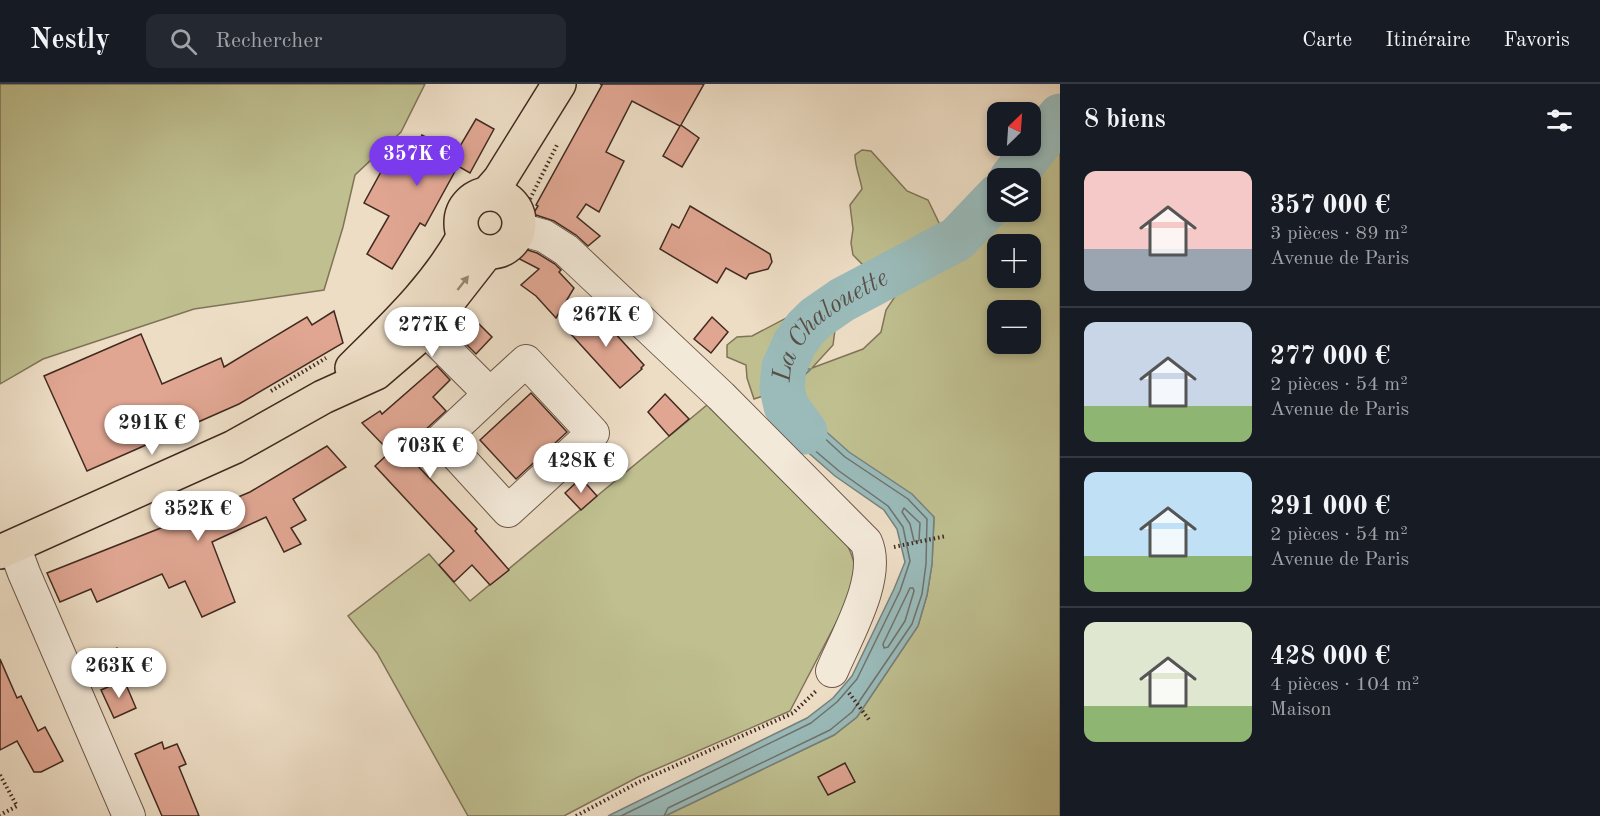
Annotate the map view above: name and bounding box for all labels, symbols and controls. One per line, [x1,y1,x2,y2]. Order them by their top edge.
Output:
search box [146,14,566,68]
icon: search [167,25,200,58]
text: Nestly [30,27,110,55]
text: Rechercher [215,30,322,52]
text: Carte [1302,30,1352,51]
text: Itinéraire [1385,30,1471,51]
text: Favoris [1504,30,1570,51]
north arrow [987,102,1041,156]
map controls [987,102,1041,354]
icon: filters [1543,104,1576,137]
text: 8 biens [1084,107,1166,133]
pin: 357K € [368,136,466,187]
text: 357K € [383,145,451,165]
button: layers [987,168,1041,222]
text: 357 000 € [1270,193,1390,219]
icon: home [1132,195,1204,267]
text: 3 pièces · 89 m² [1270,224,1408,244]
button: + [987,234,1041,288]
text: Avenue de Paris [1270,249,1409,269]
water label: La Chalouette [770,265,893,384]
one-way arrow [457,275,470,291]
pin: 267K € [557,297,655,348]
button: − [987,300,1041,354]
text: 267K € [572,306,640,326]
pin: 277K € [383,307,481,358]
text: 277K € [398,316,466,336]
text: 277 000 € [1270,344,1390,370]
icon: home [1132,346,1204,418]
text: 2 pièces · 54 m² [1270,375,1408,395]
text: Avenue de Paris [1270,400,1409,420]
pin: 291K € [103,405,201,456]
text: 291K € [118,414,186,434]
pin: 703K € [381,428,479,479]
text: 703K € [396,437,464,457]
pin: 428K € [532,443,630,494]
text: 428K € [547,452,615,472]
pin: 352K € [149,491,247,542]
text: 291 000 € [1270,494,1390,520]
icon: home [1132,496,1204,568]
text: 352K € [164,500,232,520]
text: 2 pièces · 54 m² [1270,525,1408,545]
text: Avenue de Paris [1270,550,1409,570]
text: 428 000 € [1270,644,1390,670]
icon: home [1132,646,1204,718]
pin: 263K € [70,648,168,699]
text: 263K € [85,657,153,677]
text: 4 pièces · 104 m² [1270,675,1419,695]
text: Maison [1270,700,1331,720]

